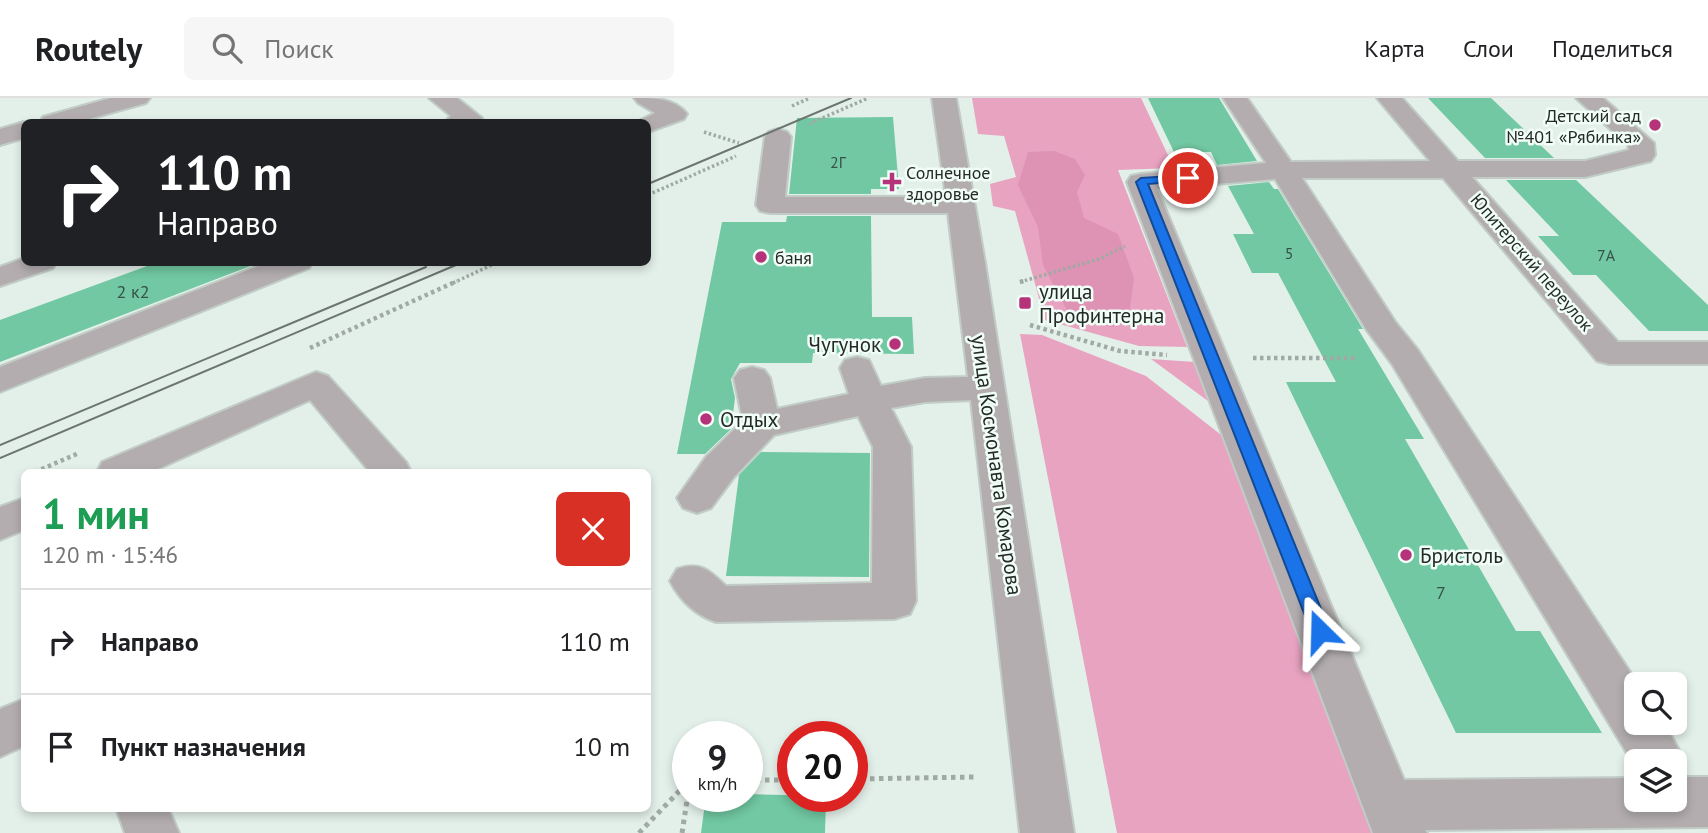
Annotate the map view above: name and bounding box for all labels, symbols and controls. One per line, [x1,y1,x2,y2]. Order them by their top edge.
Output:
search box [184,17,674,80]
text: Routely [35,27,142,70]
icon: search [208,29,246,67]
text: Поиск [264,32,334,65]
text: Карта [1364,33,1425,64]
text: Слои [1463,33,1514,64]
text: Поделиться [1552,33,1673,64]
place label: Детский сад №401 «Рябинка» [1506,104,1641,148]
marker: Детский сад №401 «Рябинка» [1647,117,1663,133]
text: 110 m [157,140,292,204]
icon: right [42,147,133,238]
pin [1158,148,1218,208]
house number: 2Г [830,152,847,172]
icon: arrive [1169,159,1207,197]
place label: Солнечное здоровье [906,161,990,205]
marker: Солнечное здоровье [884,174,900,190]
street label: Юпитерский переулок [1466,188,1598,336]
text: Направо [157,202,278,244]
house number: 5 [1285,243,1293,263]
house number: 7А [1597,245,1616,265]
place label: баня [775,246,812,269]
marker: баня [753,249,769,265]
place label: улица Профинтерна [1039,278,1164,329]
house number: 2 к2 [116,280,150,303]
marker: улица Профинтерна [1017,295,1033,311]
place label: Чугунок [808,331,881,358]
street label: улица Космонавта Комарова [965,333,1029,597]
marker: Чугунок [887,336,903,352]
place label: Отдых [720,406,779,433]
marker: Отдых [698,411,714,427]
text: 1 мин [42,486,150,541]
button: close [556,492,630,566]
text: 120 m · 15:46 [42,540,178,569]
place label: Бристоль [1420,542,1503,569]
marker: Бристоль [1398,547,1414,563]
house number: 7 [1436,581,1446,604]
position arrow [1283,594,1357,668]
icon: right [42,623,80,661]
text: Направо [101,625,199,658]
text: 110 m [559,625,630,658]
map controls [1624,672,1687,812]
button: search [1624,672,1687,735]
speed limit sign: 20 [777,721,868,812]
icon: arrive [42,728,80,766]
text: Пункт назначения [101,730,306,763]
text: 10 m [574,730,630,763]
text: 9 [708,734,727,780]
button: layers [1624,749,1687,812]
text: km/h [698,772,737,795]

